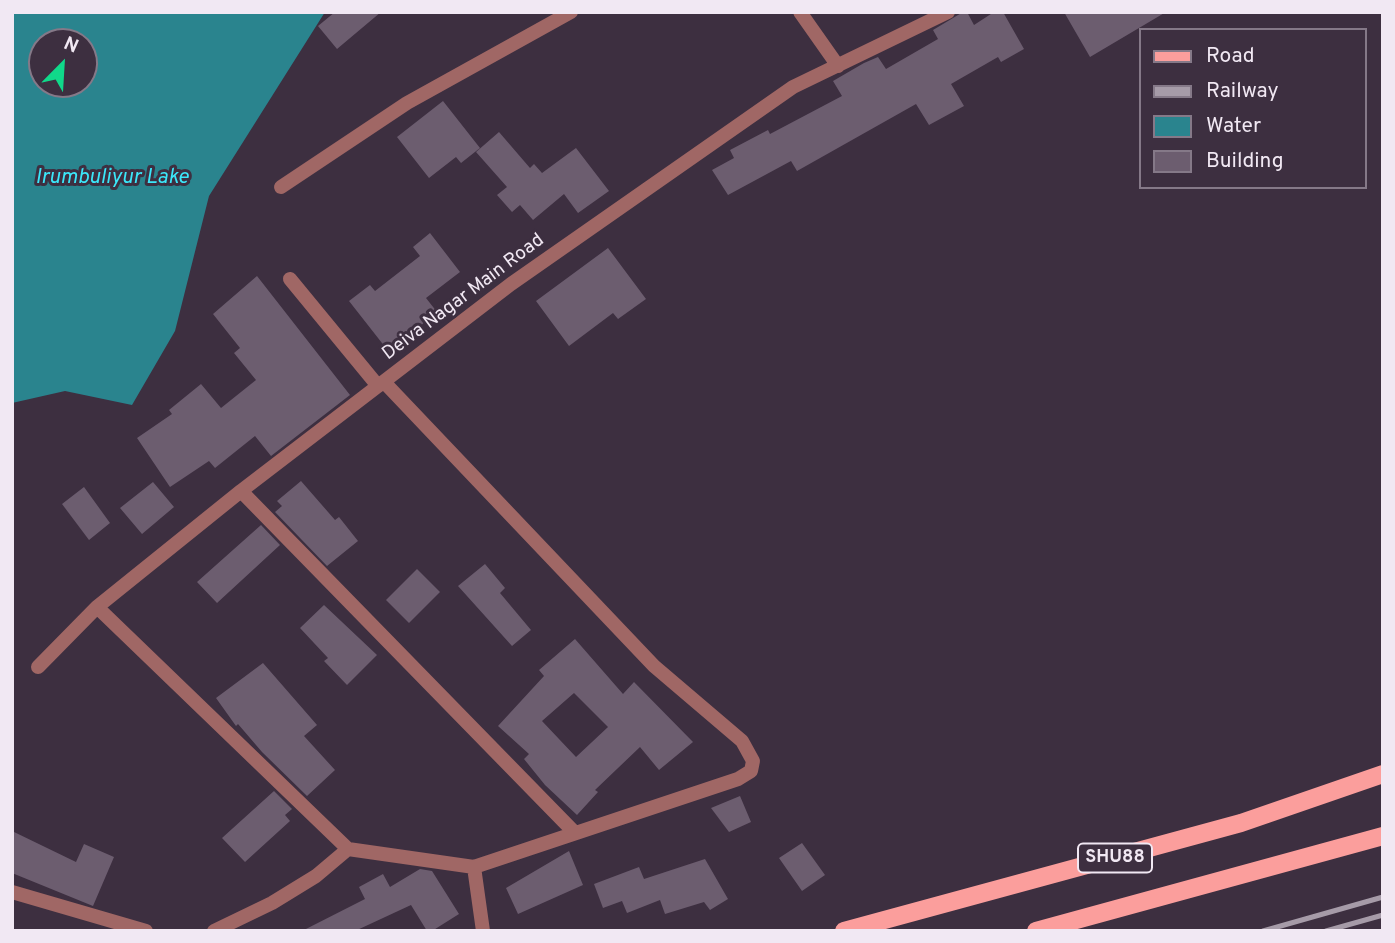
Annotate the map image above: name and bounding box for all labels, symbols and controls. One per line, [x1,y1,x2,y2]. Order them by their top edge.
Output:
north arrow [28,28,98,98]
legend [1140,28,1367,189]
text: N [60,32,82,59]
text: Road [1206,43,1255,70]
text: Railway [1206,78,1279,105]
text: Water [1206,113,1261,140]
text: Building [1206,148,1284,175]
water label: Irumbuliyur Lake [35,166,189,192]
street label: Deiva Nagar Main Road [379,230,549,366]
road number: SHU88 [1078,844,1152,872]

